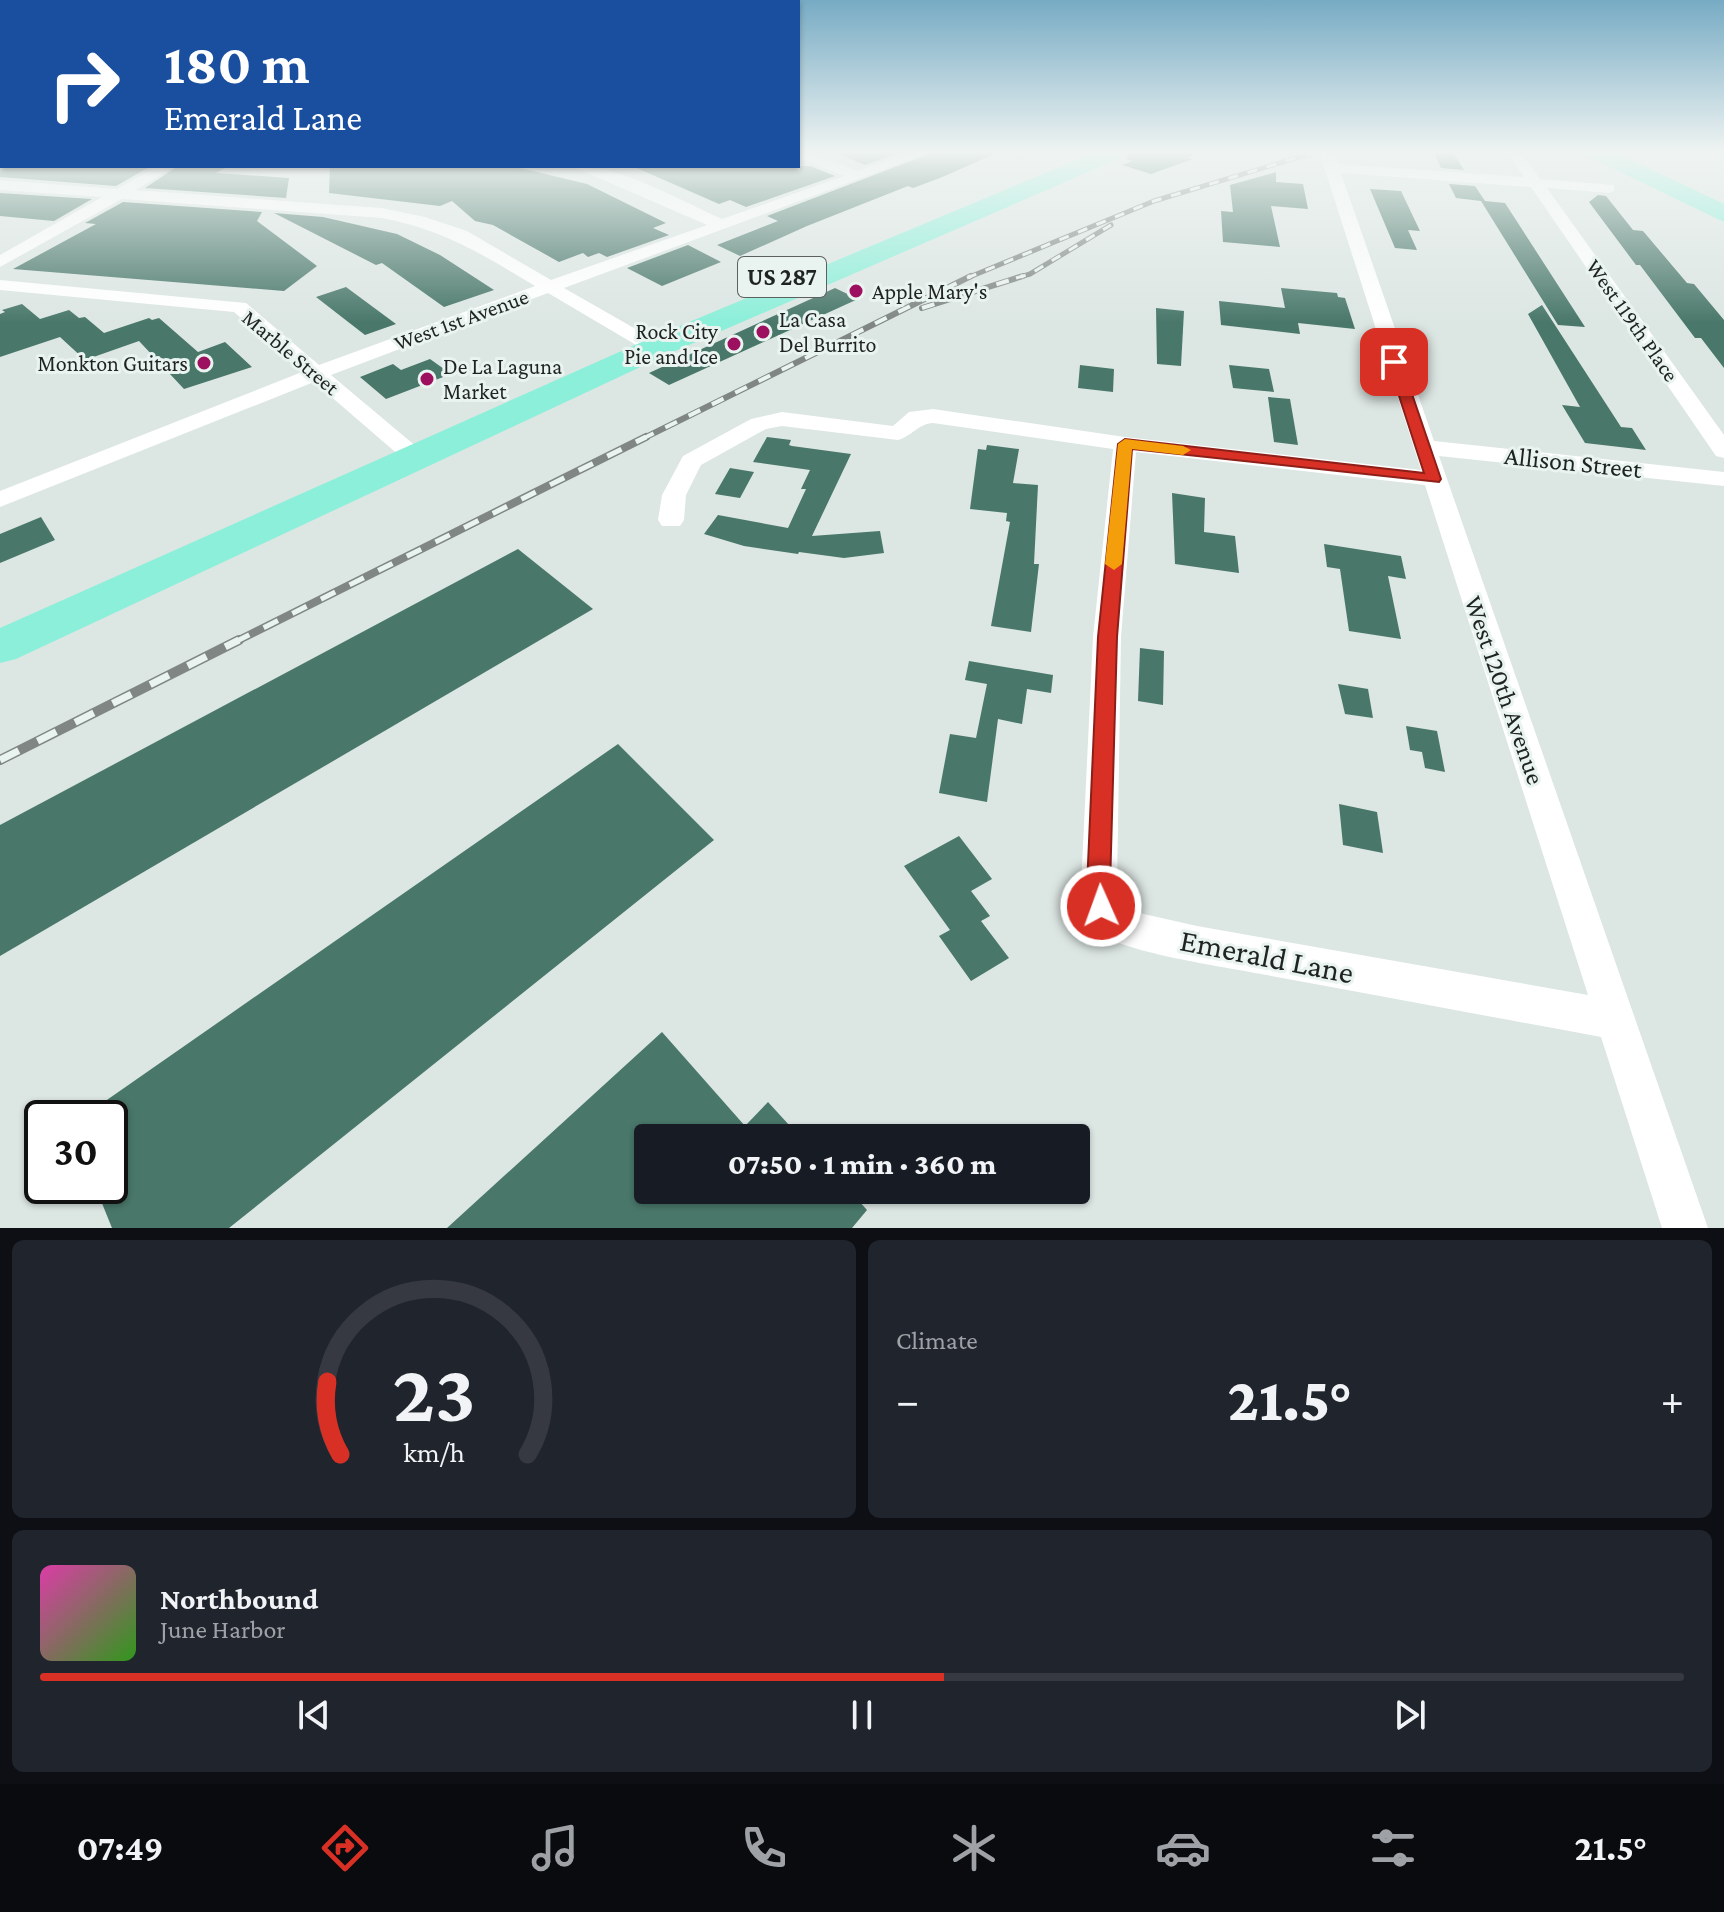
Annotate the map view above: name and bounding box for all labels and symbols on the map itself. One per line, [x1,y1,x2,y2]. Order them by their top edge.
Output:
street label: West 119th Place [1581,254,1684,386]
road number: US 287 [738,257,826,297]
place label: Apple Mary's [872,279,987,304]
marker: Apple Mary's [847,282,865,300]
street label: West 1st Avenue [391,284,532,355]
street label: Marble Street [237,305,345,401]
place label: La Casa Del Burrito [779,307,876,357]
place label: Rock City Pie and Ice [624,319,719,369]
marker: La Casa Del Burrito [754,323,772,341]
pin [1360,328,1428,396]
marker: Rock City Pie and Ice [725,335,743,353]
place label: Monkton Guitars [38,351,188,376]
marker: Monkton Guitars [195,354,213,372]
place label: De La Laguna Market [443,354,562,404]
marker: De La Laguna Market [418,370,436,388]
street label: Allison Street [1503,441,1644,484]
street label: West 120th Avenue [1459,592,1550,788]
position arrow [1059,864,1143,948]
street label: Emerald Lane [1177,922,1357,990]
speed limit sign: 30 [24,1100,128,1204]

